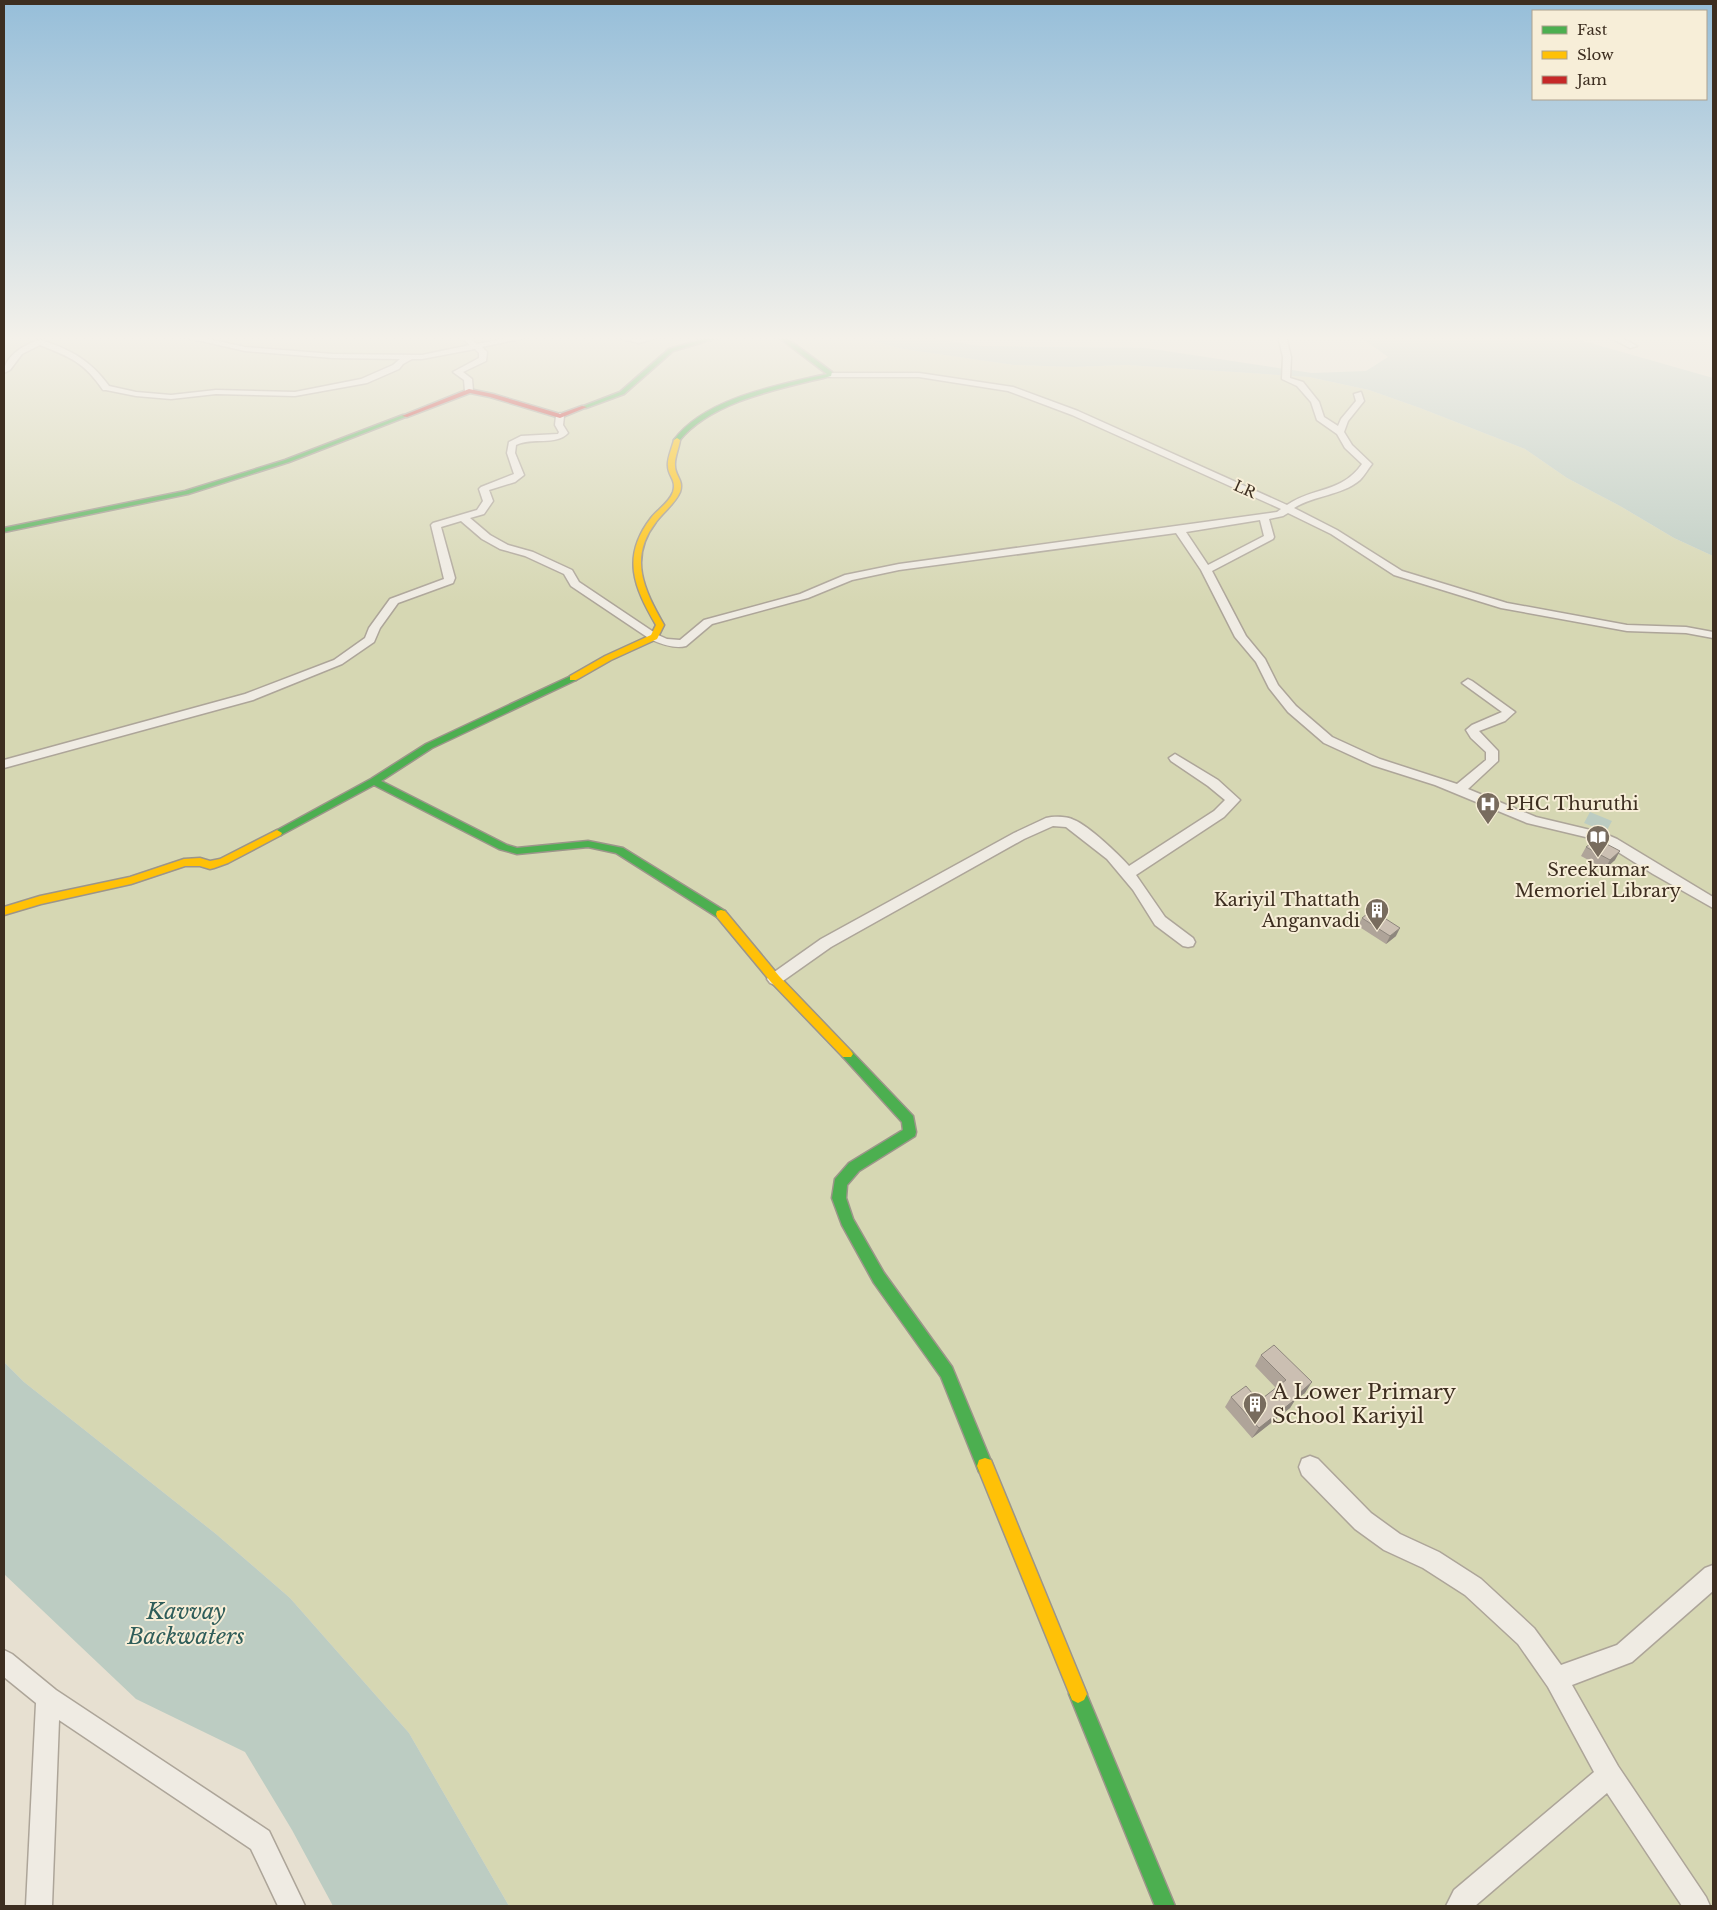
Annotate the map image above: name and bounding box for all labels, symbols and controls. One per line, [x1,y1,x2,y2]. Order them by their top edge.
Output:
legend [1532,10,1707,100]
text: Fast [1577,20,1608,39]
text: Slow [1577,45,1614,64]
text: Jam [1575,70,1607,89]
street label: LR [1231,476,1260,503]
hospital icon: PHC Thuruthi [1475,791,1501,825]
place label: PHC Thuruthi [1506,793,1639,815]
library icon: Sreekumar Memoriel Library [1585,824,1611,858]
place label: Sreekumar Memoriel Library [1515,859,1682,902]
place label: Kariyil Thattath Anganvadi [1214,889,1360,932]
building icon: Kariyil Thattath Anganvadi [1364,897,1390,931]
place label: A Lower Primary School Kariyil [1271,1379,1457,1429]
building icon: A Lower Primary School Kariyil [1242,1391,1268,1425]
water label: Kavvay Backwaters [126,1598,245,1650]

